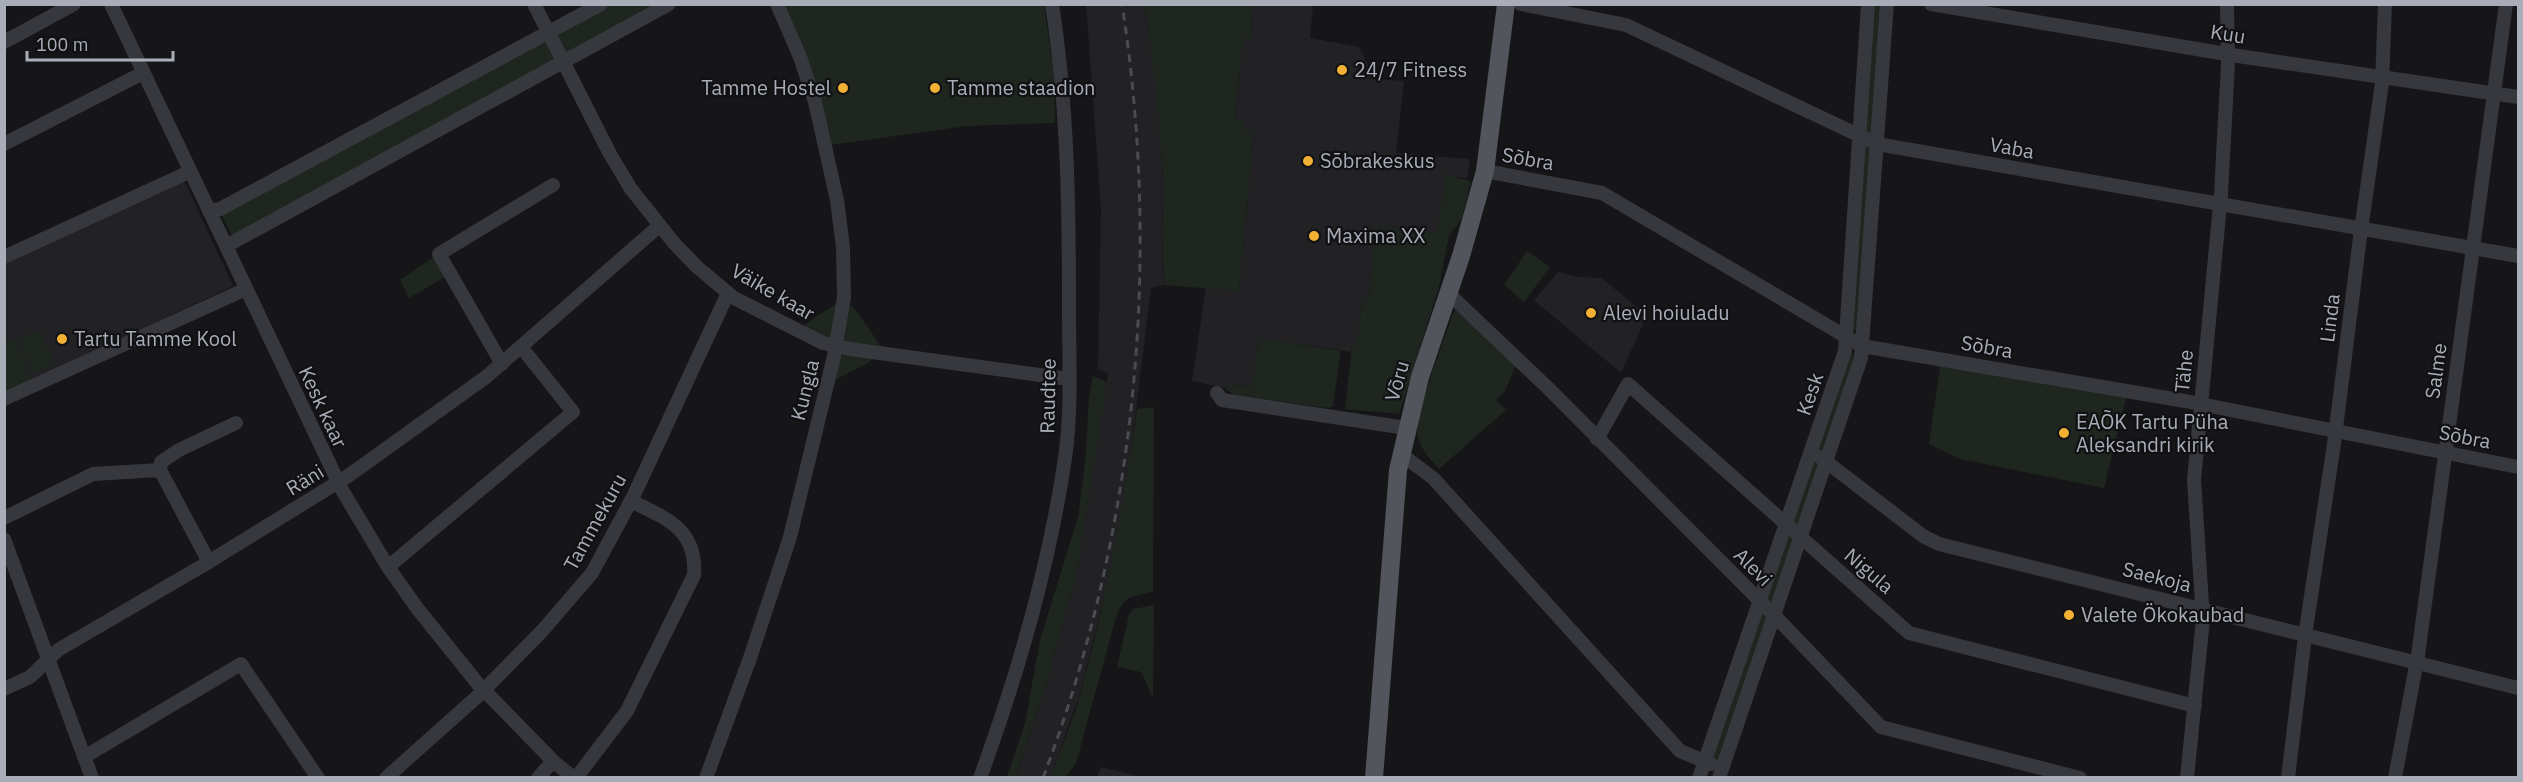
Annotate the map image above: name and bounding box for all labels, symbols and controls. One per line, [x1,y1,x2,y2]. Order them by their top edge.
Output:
street label: Kuu [2209,17,2248,50]
scale bar [27,24,172,62]
text: 100 m [36,33,88,56]
place label: 24/7 Fitness [1354,56,1467,83]
marker: 24/7 Fitness [1335,63,1349,77]
place label: Tamme Hostel [701,74,831,101]
place label: Tamme staadion [947,74,1095,101]
marker: Tamme Hostel [836,81,850,95]
marker: Tamme staadion [928,81,942,95]
street label: Vaba [1988,130,2037,165]
street label: Sõbra [1500,141,1557,176]
place label: Sõbrakeskus [1320,147,1435,174]
marker: Sõbrakeskus [1301,154,1315,168]
place label: Maxima XX [1326,222,1425,249]
marker: Maxima XX [1307,229,1321,243]
street label: Väike kaar [727,257,820,326]
street label: Linda [2313,292,2346,344]
place label: Alevi hoiuladu [1603,299,1730,326]
marker: Alevi hoiuladu [1584,306,1598,320]
place label: Tartu Tamme Kool [74,325,237,352]
street label: Sõbra [1959,329,2016,364]
marker: Tartu Tamme Kool [55,332,69,346]
street label: Salme [2418,341,2453,401]
street label: Tähe [2168,348,2199,394]
street label: Kungla [784,356,825,423]
street label: Võru [1378,357,1415,405]
street label: Raudtee [1033,358,1062,434]
street label: Kesk kaar [293,362,354,452]
street label: Kesk [1790,368,1830,419]
place label: EAÕK Tartu Püha Aleksandri kirik [2076,408,2229,458]
street label: Sõbra [2437,418,2494,455]
marker: EAÕK Tartu Püha Aleksandri kirik [2057,426,2071,440]
street label: Räni [281,458,329,501]
street label: Tammekuru [557,468,632,575]
street label: Alevi [1728,542,1778,592]
street label: Nigula [1839,542,1900,600]
street label: Saekoja [2120,555,2195,598]
place label: Valete Ökokaubad [2081,601,2244,628]
marker: Valete Ökokaubad [2062,608,2076,622]

